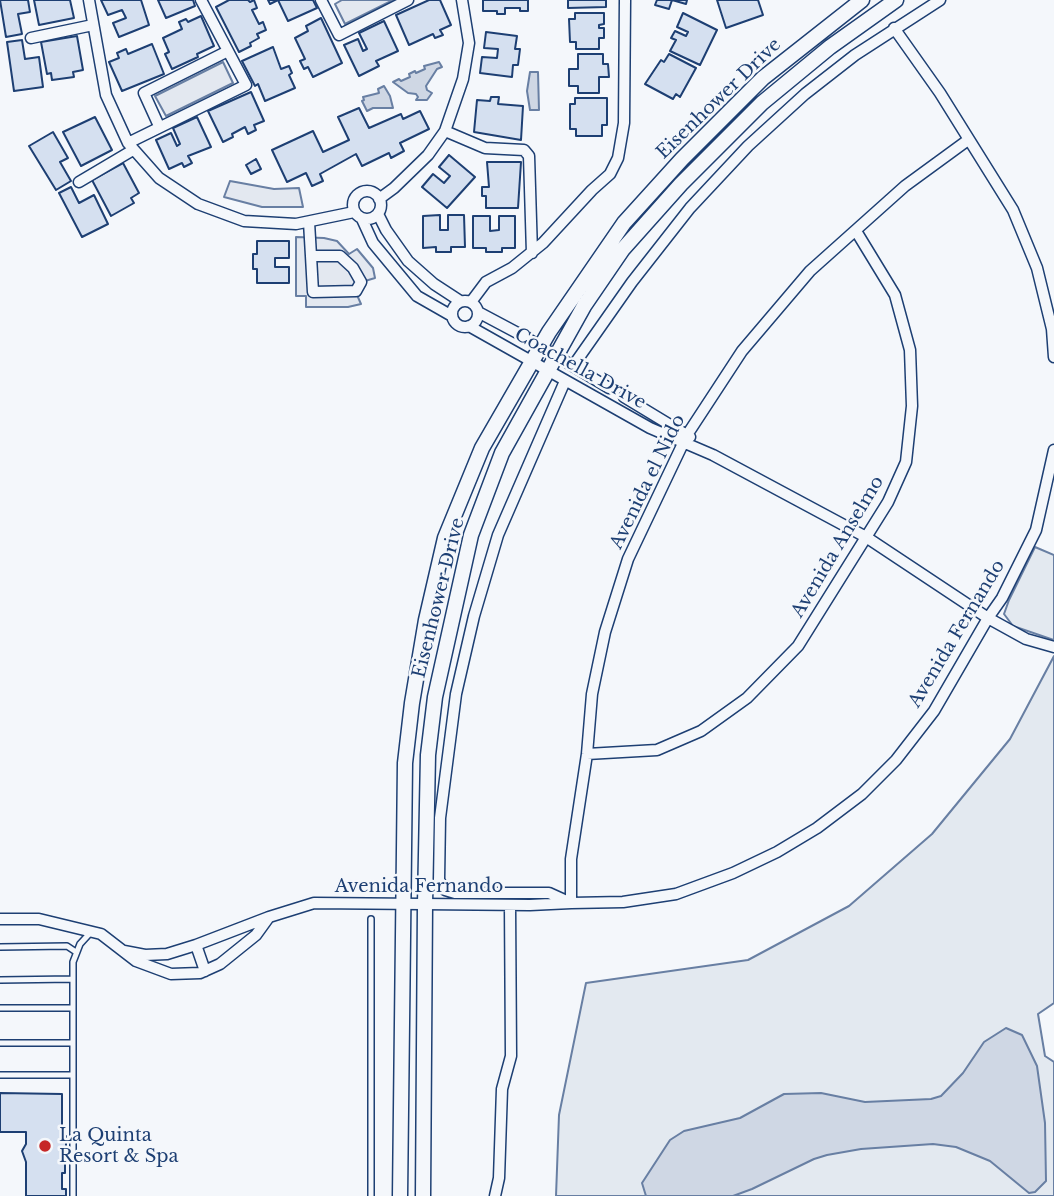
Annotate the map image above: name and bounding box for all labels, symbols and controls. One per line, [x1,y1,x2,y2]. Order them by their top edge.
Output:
street label: Eisenhower Drive [652,34,786,164]
street label: Coachella Drive [511,324,649,414]
street label: Avenida el Nido [606,411,690,553]
street label: Avenida Anselmo [787,472,889,622]
street label: Eisenhower Drive [409,516,469,680]
street label: Avenida Fernando [904,556,1010,712]
street label: Avenida Fernando [335,876,503,898]
place label: La Quinta Resort & Spa [59,1125,179,1168]
marker: La Quinta Resort & Spa [37,1138,53,1154]

